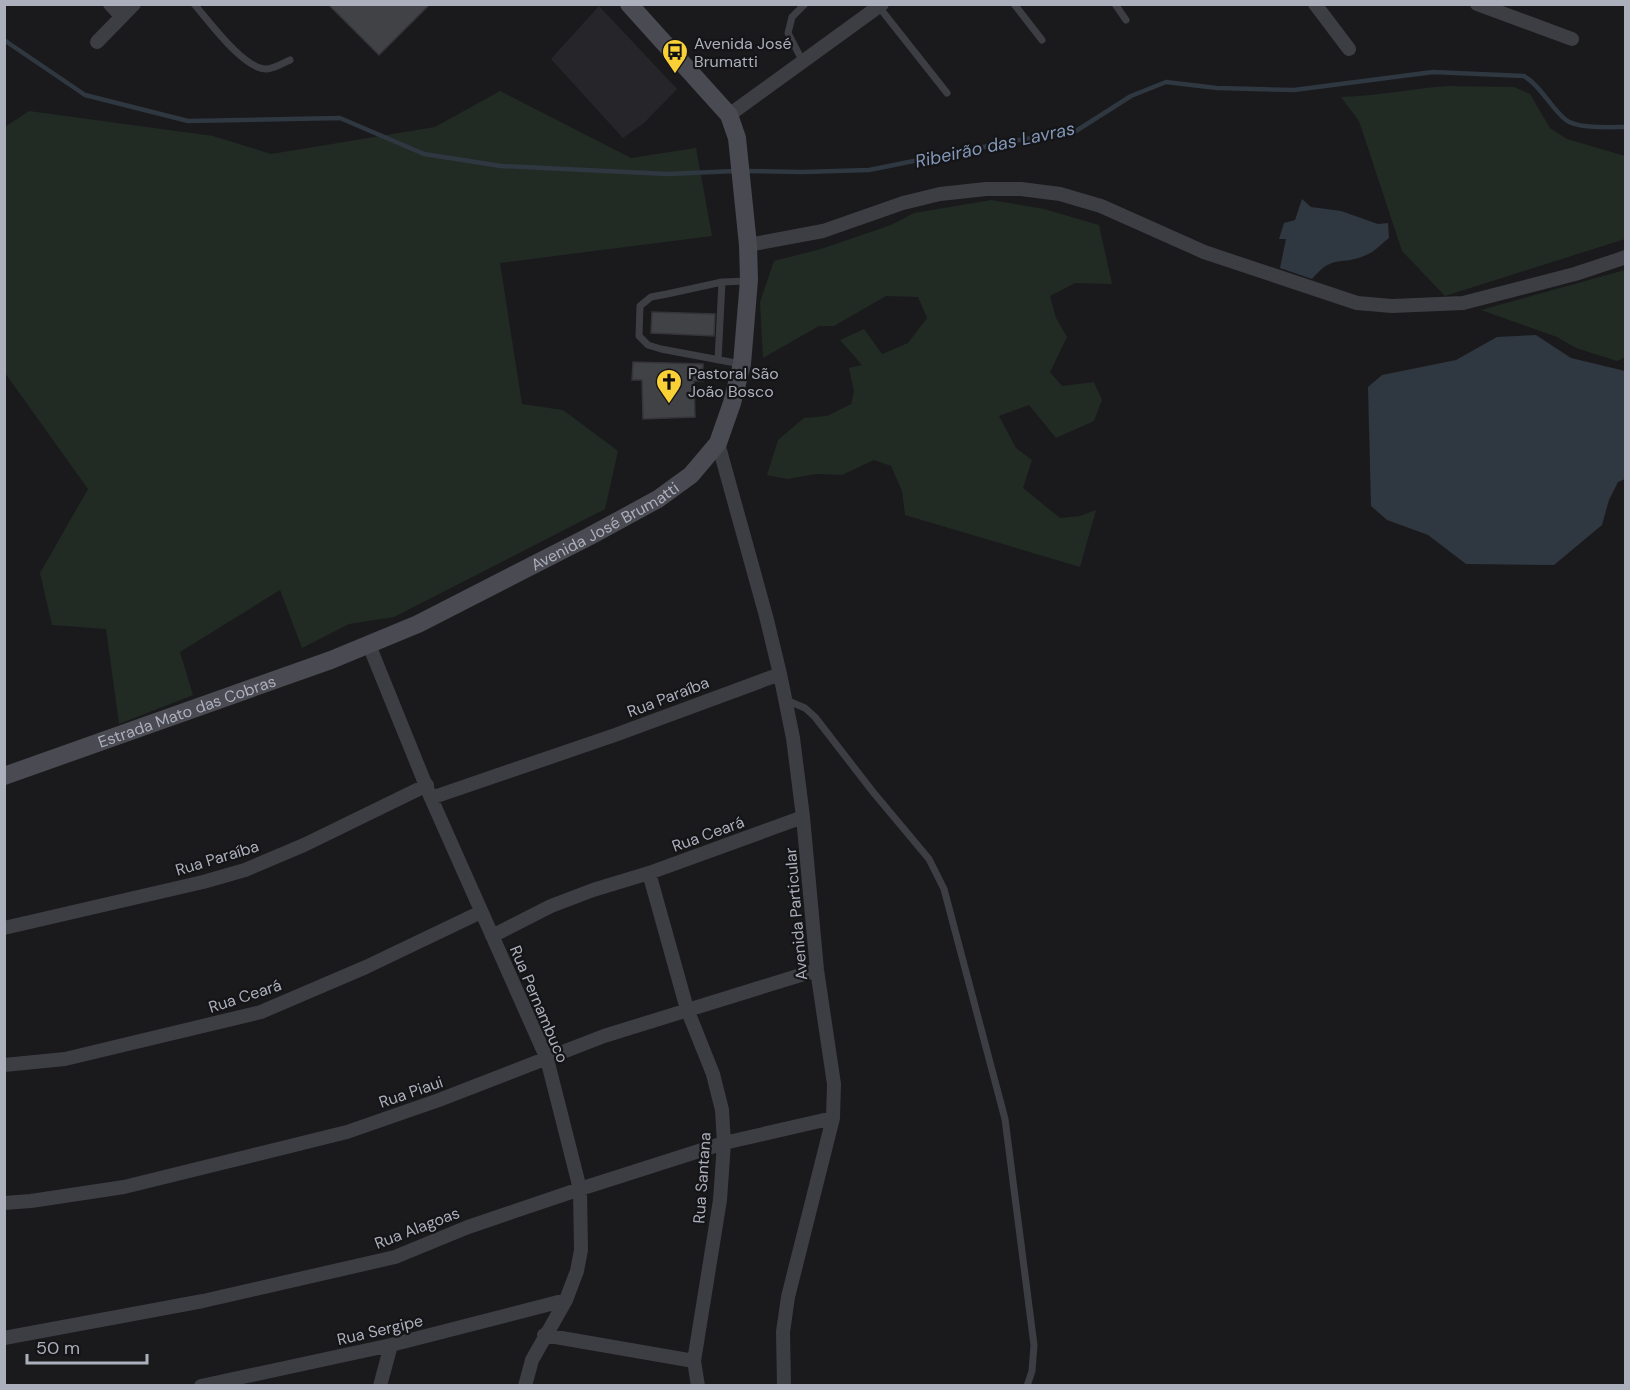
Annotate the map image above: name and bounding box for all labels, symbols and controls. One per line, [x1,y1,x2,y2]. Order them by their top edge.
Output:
place label: Avenida José Brumatti [694,33,792,72]
bus stop icon: Avenida José Brumatti [660,37,690,75]
water label: Ribeirão das Lavras [913,116,1077,174]
place label: Pastoral São João Bosco [688,363,779,402]
church icon: Pastoral São João Bosco [654,367,684,405]
street label: Avenida José Brumatti [527,477,683,575]
street label: Estrada Mato das Cobras [95,670,279,752]
street label: Rua Paraíba [624,672,712,722]
street label: Rua Ceará [669,811,747,857]
street label: Rua Paraíba [173,835,261,881]
street label: Avenida Particular [780,847,812,981]
street label: Rua Pernambuco [505,942,573,1066]
street label: Rua Ceará [206,974,284,1018]
street label: Rua Piaui [376,1071,446,1113]
street label: Rua Santana [688,1132,716,1224]
street label: Rua Alagoas [372,1202,462,1254]
street label: Rua Sergipe [335,1310,425,1350]
scale bar [27,1327,147,1365]
text: 50 m [36,1336,80,1360]

